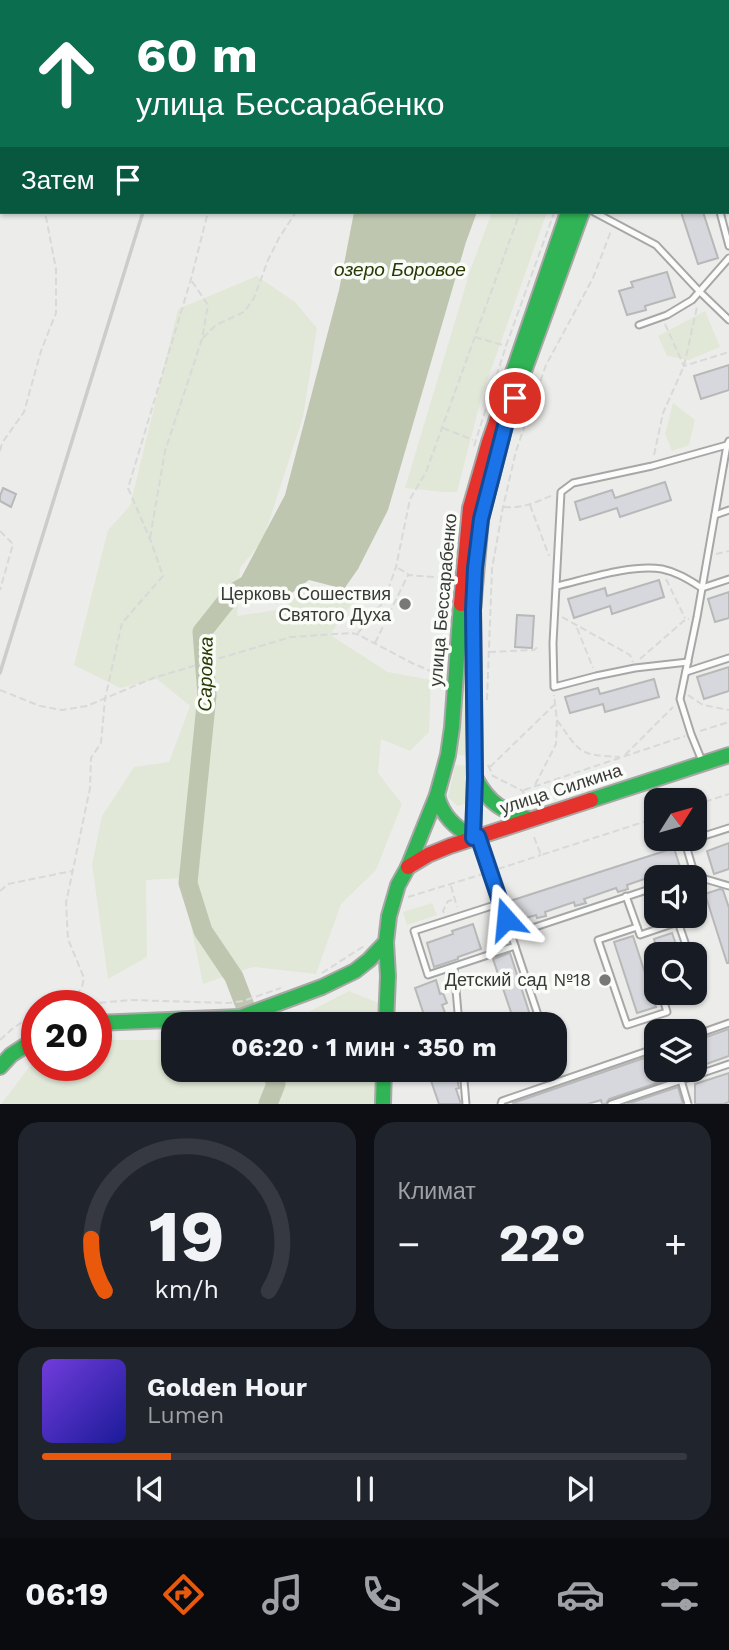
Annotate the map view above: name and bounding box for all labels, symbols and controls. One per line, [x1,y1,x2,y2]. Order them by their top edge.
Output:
text: 60 m [136,26,258,84]
icon: ahead [21,28,112,119]
text: улица Бессарабенко [136,85,445,123]
icon: arrive [109,161,147,199]
text: Затем [21,165,95,195]
water label: озеро Боровое [334,258,466,281]
pin [485,368,545,428]
icon: arrive [496,379,534,417]
street label: улица Бессарабенко [424,513,461,687]
place label: Церковь Сошествия Святого Духа [220,583,392,625]
marker: Церковь Сошествия Святого Духа [397,596,413,612]
water label: Саровка [193,636,218,712]
street label: улица Силкина [497,759,625,818]
north arrow [644,788,707,850]
map controls [644,788,707,1082]
button: sound [644,865,707,928]
position arrow [469,882,543,956]
button: search [644,942,707,1005]
place label: Детский сад №18 [445,969,591,990]
marker: Детский сад №18 [597,972,613,988]
speed limit sign: 20 [21,990,112,1081]
button: layers [644,1019,707,1082]
text: 06:20 · 1 мин · 350 m [231,1032,497,1062]
text: Климат [398,1178,476,1205]
text: 19 [149,1194,225,1280]
text: 22° [498,1213,586,1274]
text: − [398,1222,420,1266]
text: + [664,1222,687,1266]
text: km/h [155,1275,219,1304]
text: Golden Hour [147,1372,307,1402]
text: Lumen [147,1402,224,1429]
icon: previous [131,1470,169,1508]
icon: pause [346,1470,384,1508]
icon: next [561,1470,599,1508]
icon: directions [159,1570,208,1619]
icon: music [258,1570,307,1619]
icon: phone [357,1570,406,1619]
icon: climate [456,1570,505,1619]
icon: car [556,1570,605,1619]
icon: filters [655,1570,704,1619]
text: 06:19 [25,1575,109,1613]

